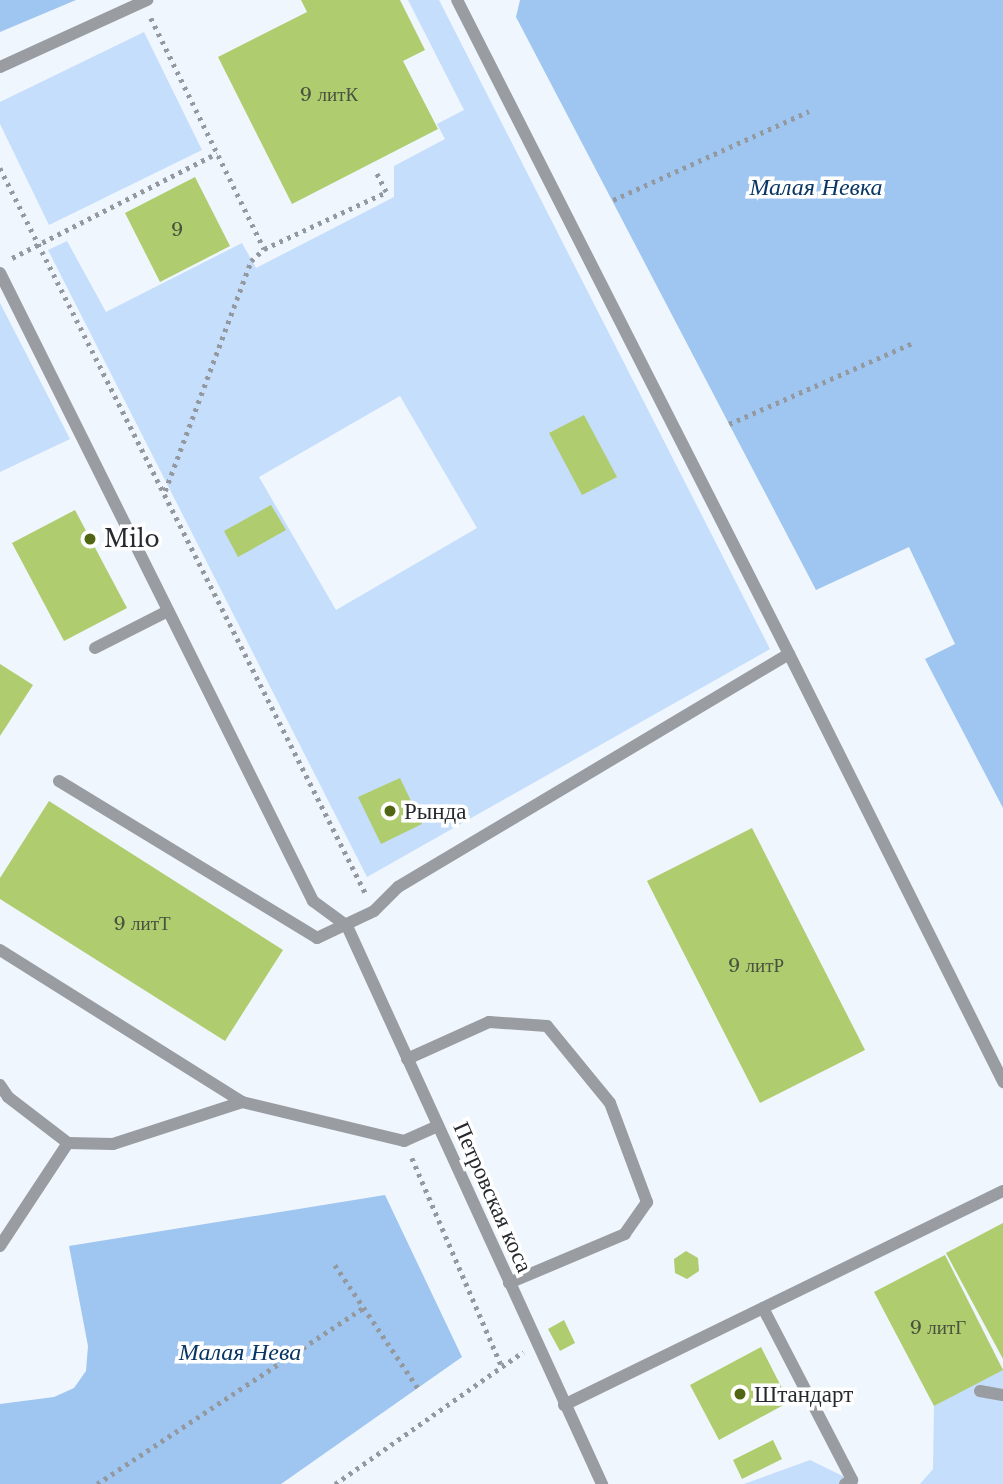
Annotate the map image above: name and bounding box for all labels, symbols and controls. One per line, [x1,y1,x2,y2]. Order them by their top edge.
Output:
house number: 9 литК [300,84,358,106]
water label: Малая Невка [749,173,883,201]
house number: 9 [171,219,183,241]
place label: Milo [104,525,159,553]
marker: Milo [82,531,98,547]
place label: Рында [404,797,466,825]
marker: Рында [382,803,398,819]
house number: 9 литТ [113,913,171,935]
house number: 9 литР [728,955,784,977]
street label: Петровская коса [447,1117,539,1277]
house number: 9 литГ [910,1317,966,1339]
water label: Малая Нева [179,1338,301,1366]
place label: Штандарт [754,1380,853,1408]
marker: Штандарт [732,1386,748,1402]

